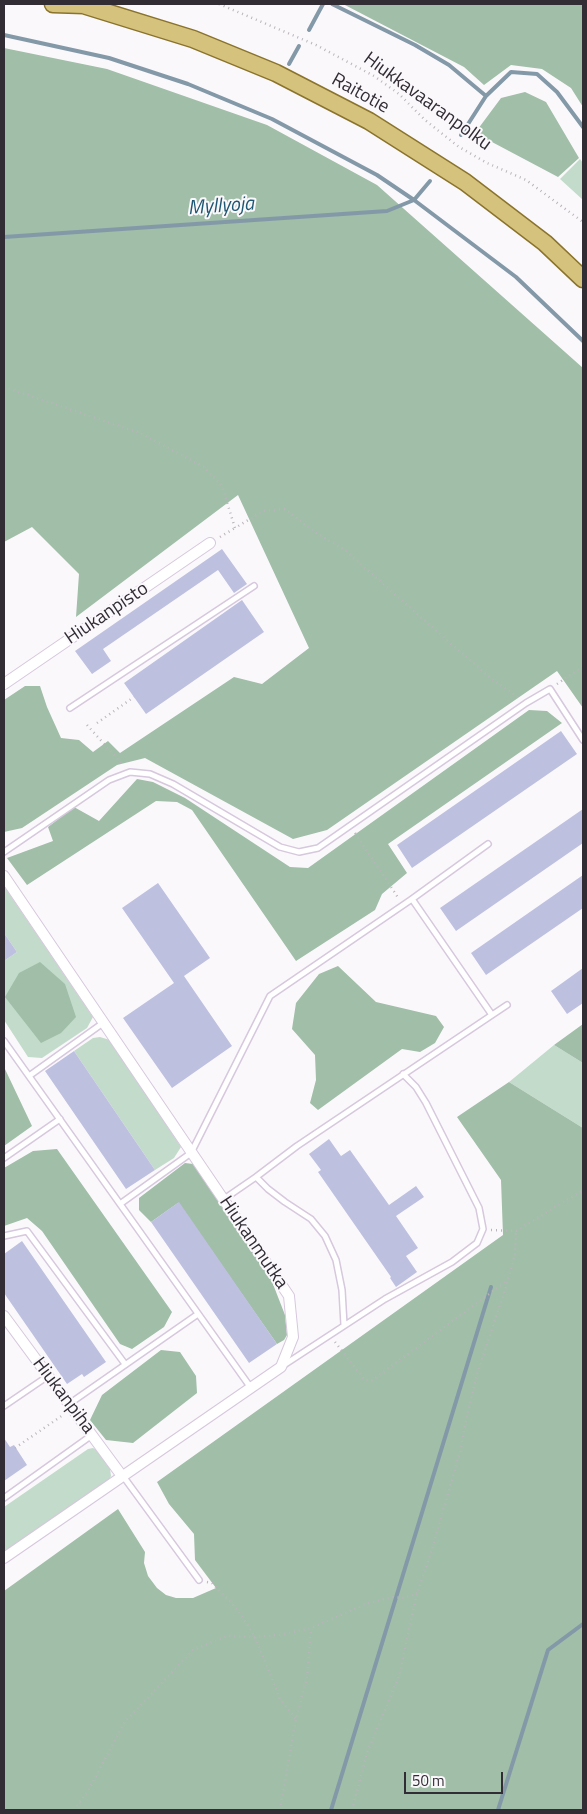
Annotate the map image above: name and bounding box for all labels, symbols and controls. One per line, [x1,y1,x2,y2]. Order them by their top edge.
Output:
street label: Hiukkavaaranpolku [359,48,495,156]
street label: Raitotie [327,69,393,119]
water label: Myllyoja [187,193,255,221]
street label: Hiukanpisto [61,578,153,650]
street label: Hiukanmutka [214,1192,292,1294]
street label: Hiukanpiha [27,1353,99,1439]
scale bar [407,1762,506,1794]
text: 50 m [412,1769,445,1792]

